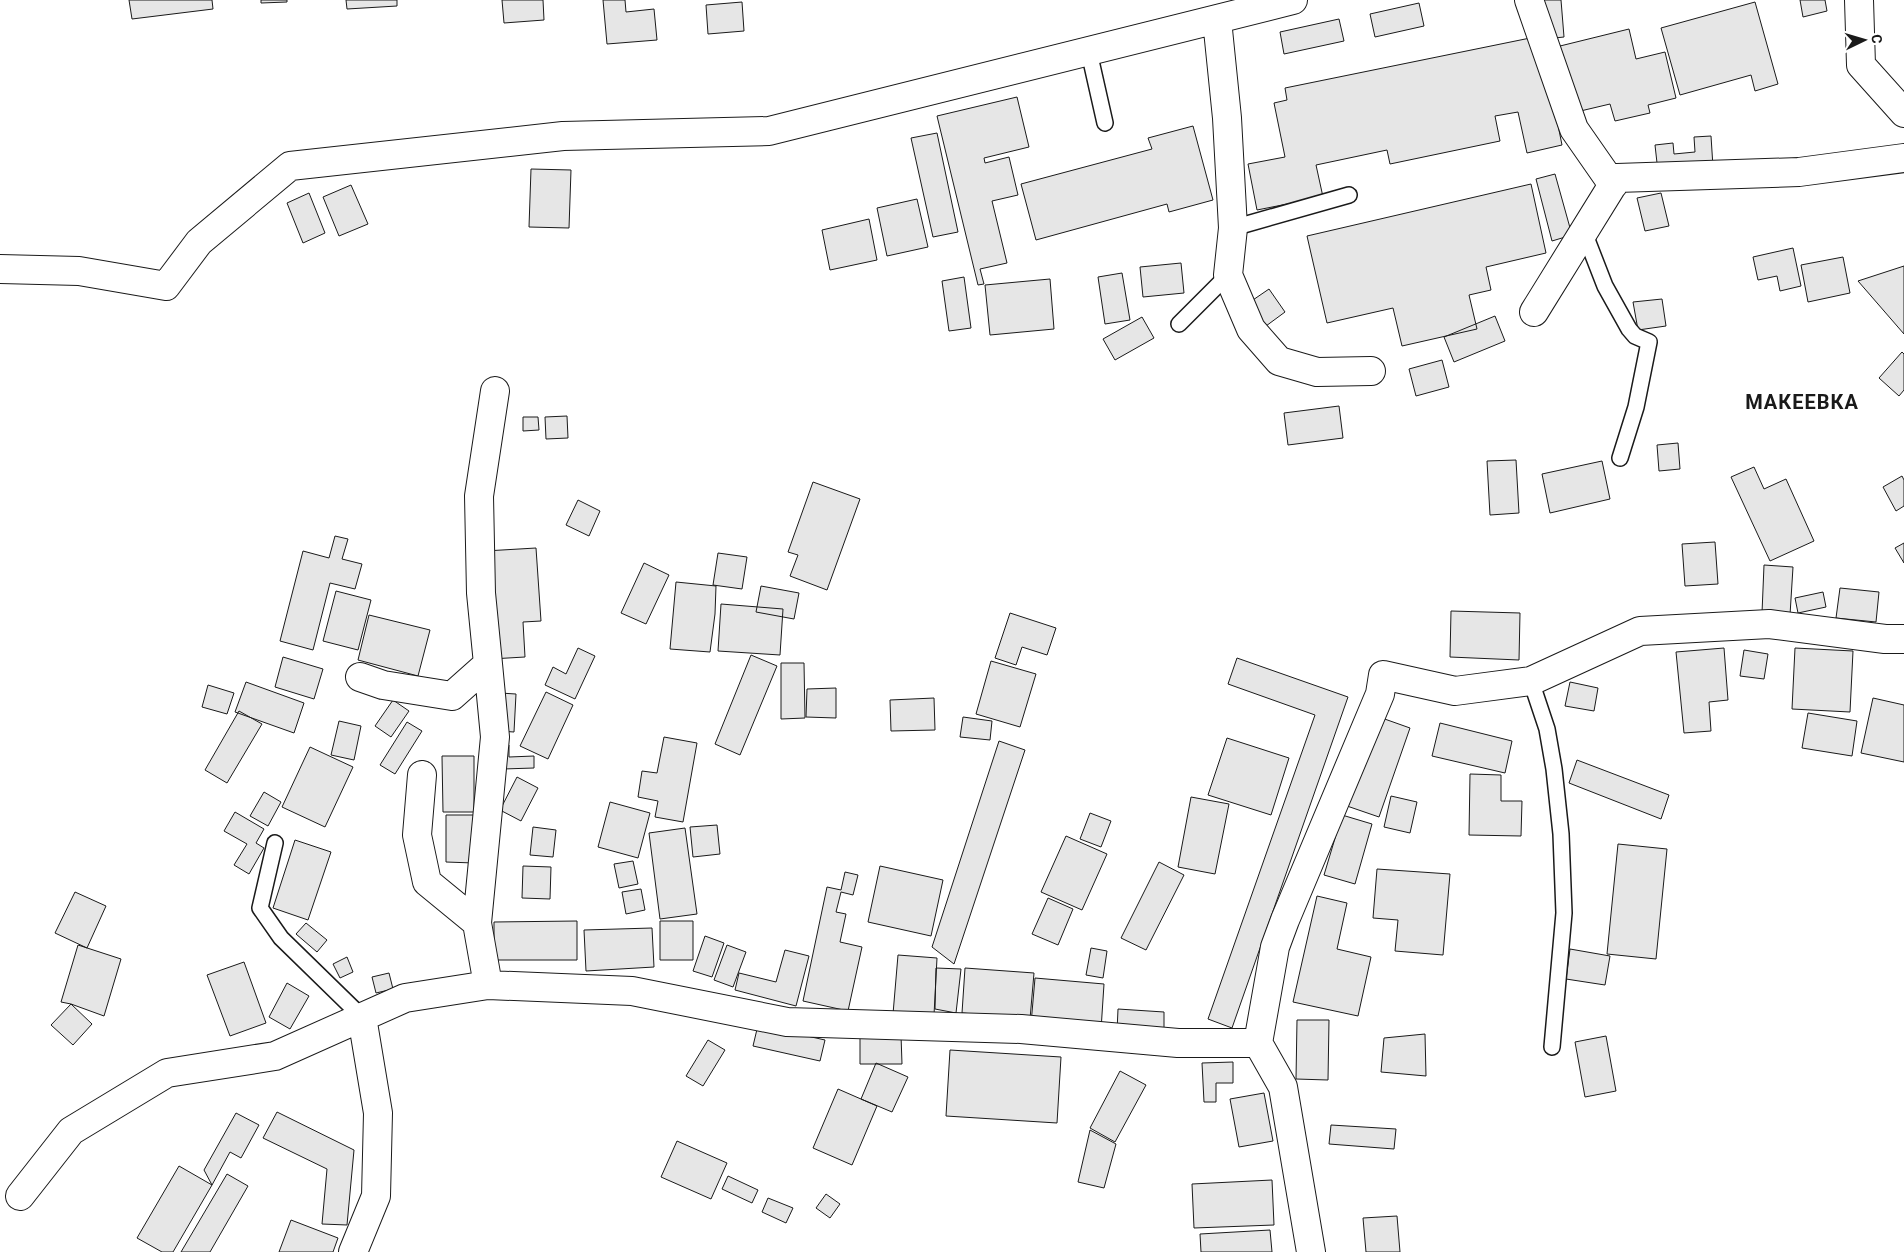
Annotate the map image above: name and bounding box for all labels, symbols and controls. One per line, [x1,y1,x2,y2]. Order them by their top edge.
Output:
north arrow [1839,15,1889,65]
text: С [1869,34,1885,44]
district label: МАКЕЕВКА [1745,390,1859,414]

